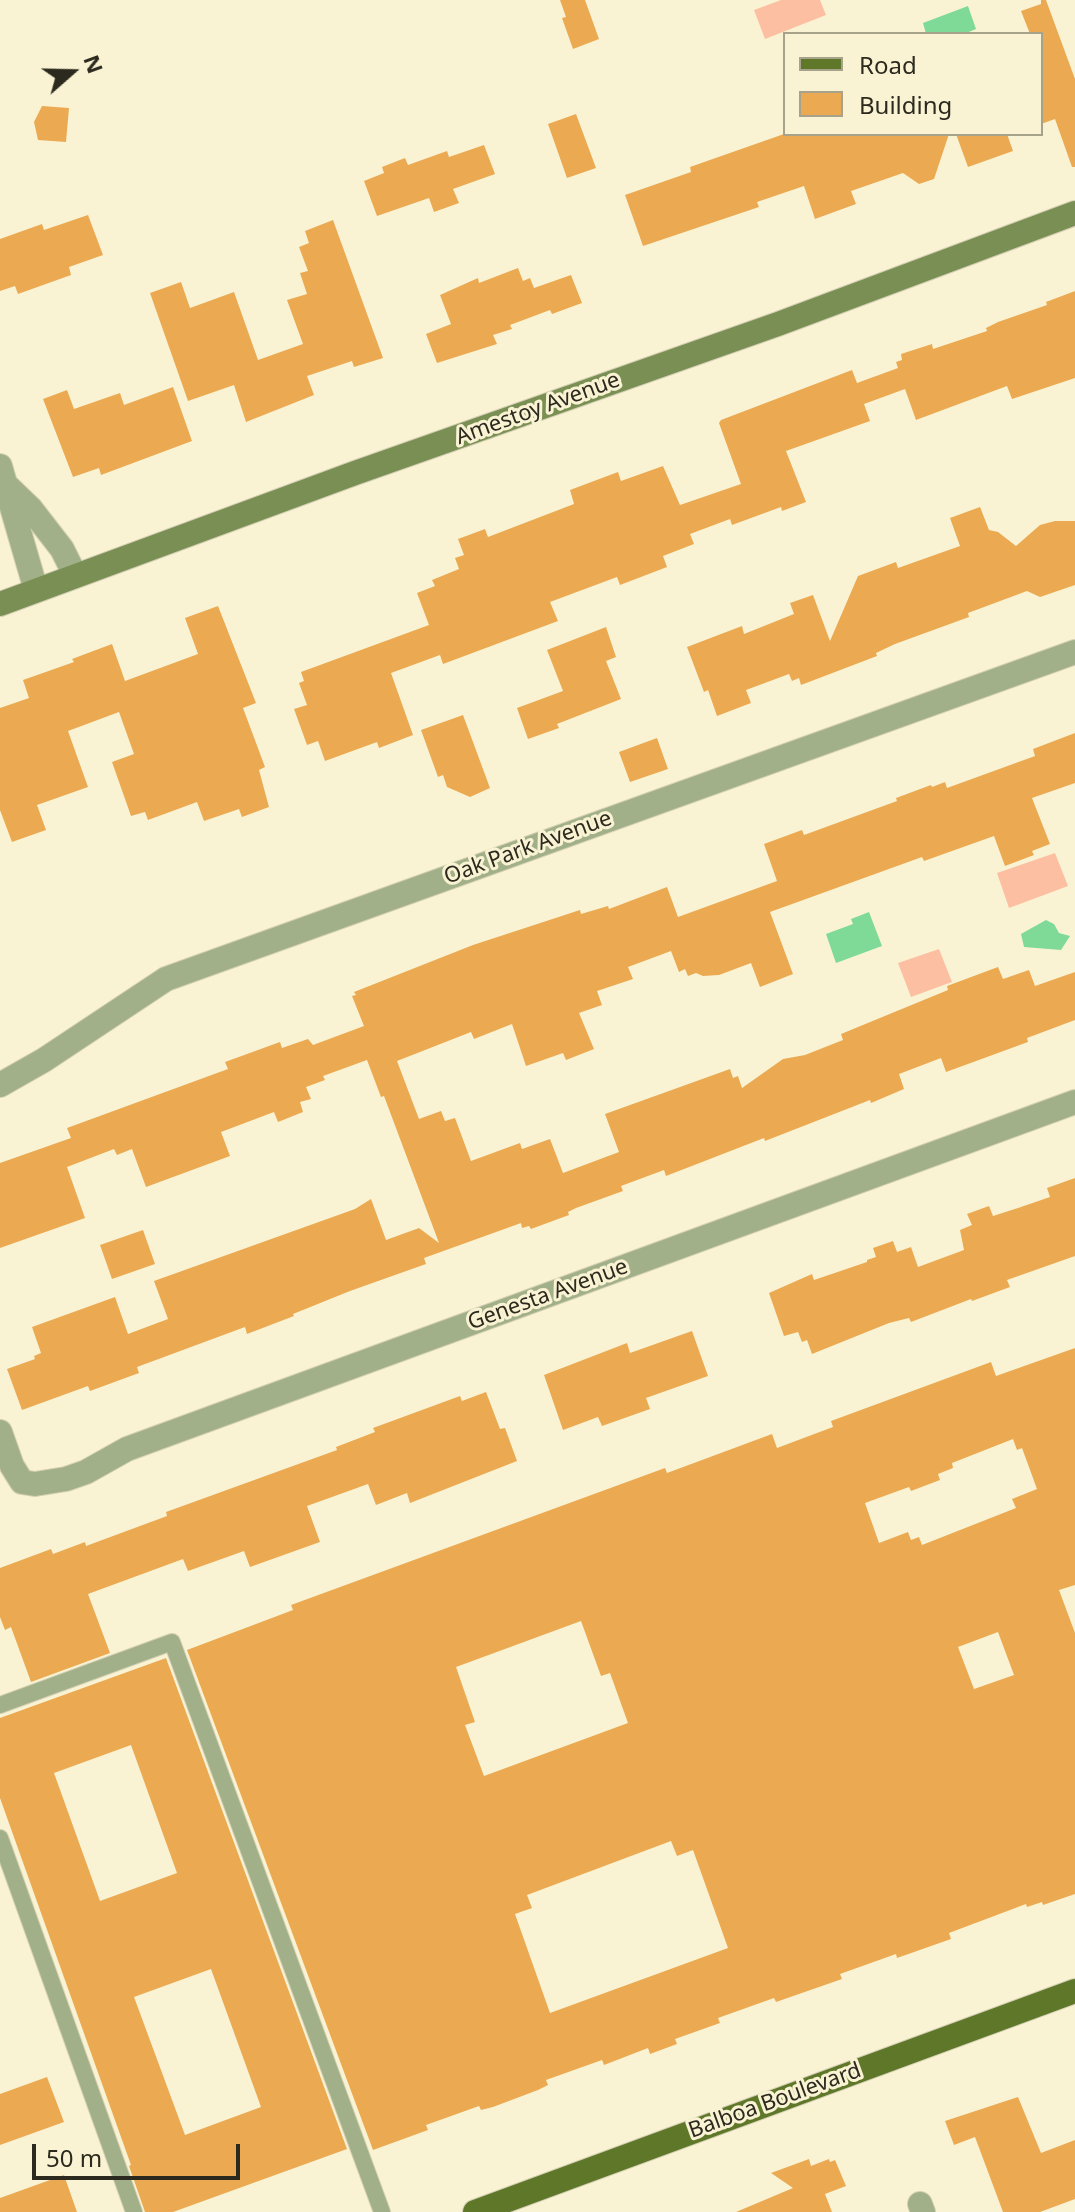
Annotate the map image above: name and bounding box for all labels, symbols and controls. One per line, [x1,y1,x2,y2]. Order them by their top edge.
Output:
north arrow [32,32,112,112]
legend [783,32,1043,136]
text: Road [859,48,917,81]
text: N [77,50,112,77]
text: Building [859,88,952,121]
street label: Amestoy Avenue [452,367,624,451]
street label: Oak Park Avenue [441,805,615,891]
street label: Genesta Avenue [464,1254,632,1336]
street label: Balboa Boulevard [685,2058,865,2144]
scale bar [36,2128,244,2178]
text: 50 m [46,2141,102,2174]

